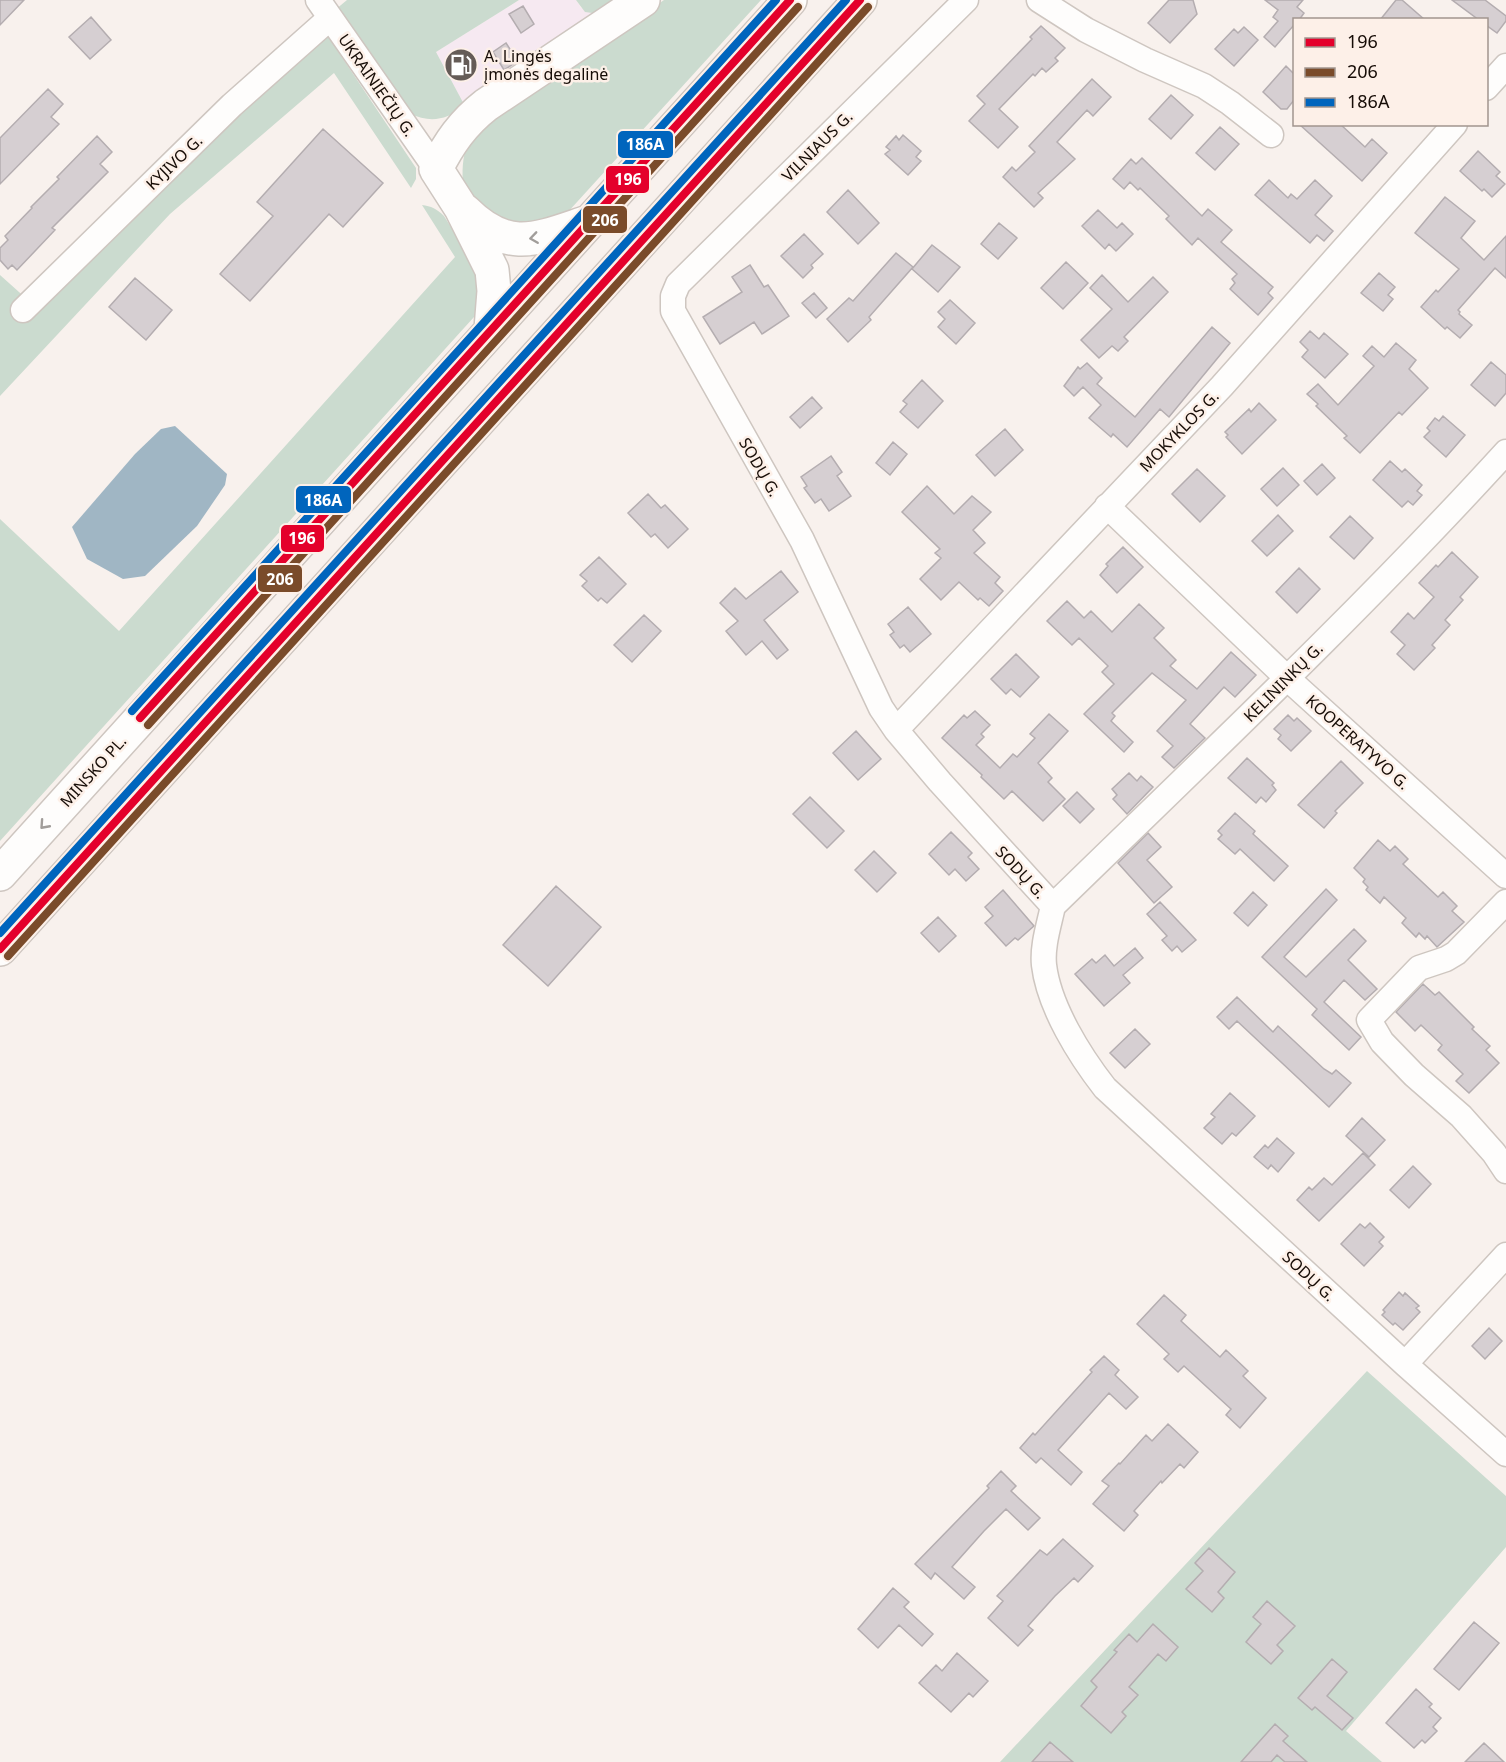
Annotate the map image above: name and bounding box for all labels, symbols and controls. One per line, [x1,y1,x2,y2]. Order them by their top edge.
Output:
legend [1293,18,1488,126]
street label: UKRAINIEČIŲ G. [333,29,421,141]
text: 196 [1347,29,1378,53]
place label: A. Lingės įmonės degalinė [484,45,608,85]
fuel station icon: A. Lingės įmonės degalinė [443,47,479,83]
text: 206 [1347,59,1378,83]
text: 186A [1347,89,1390,113]
street label: VILNIAUS G. [777,106,857,186]
street label: KYJIVO G. [141,129,207,195]
line badge: 186A [617,130,674,159]
text: 186A [626,133,665,155]
line badge: 196 [605,165,650,194]
text: 196 [614,168,642,190]
line badge: 206 [582,205,628,234]
text: 206 [591,209,619,231]
one-way arrow [529,232,538,244]
street label: MOKYKLOS G. [1135,385,1223,477]
street label: SODŲ G. [734,433,786,501]
line badge: 186A [295,485,352,514]
text: 186A [304,489,343,511]
line badge: 196 [280,524,325,553]
text: 196 [288,527,316,549]
line badge: 206 [257,564,303,593]
text: 206 [266,568,294,590]
street label: KELININKŲ G. [1238,637,1328,727]
street label: KOOPERATYVO G. [1302,690,1414,794]
street label: MINSKO PL. [55,730,131,812]
one-way arrow [40,818,51,828]
street label: SODŲ G. [991,841,1051,903]
street label: SODŲ G. [1278,1246,1340,1306]

